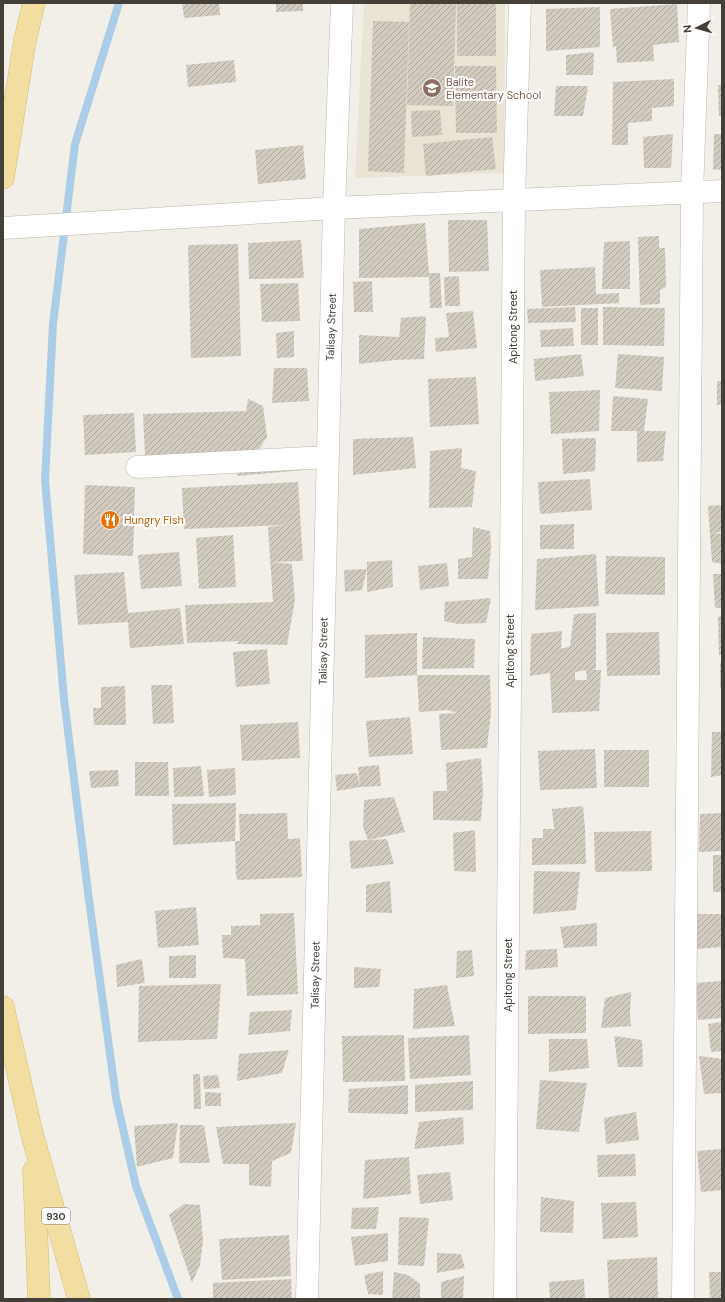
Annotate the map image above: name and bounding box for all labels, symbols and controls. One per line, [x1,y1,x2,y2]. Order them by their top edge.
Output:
north arrow [677,8,717,48]
text: N [680,24,694,34]
place label: Balite Elementary School [446,75,541,102]
school or university icon: Balite Elementary School [421,77,443,99]
street label: Apitong Street [506,290,520,364]
street label: Talisay Street [323,293,339,361]
restaurant icon: Hungry Fish [99,509,121,531]
place label: Hungry Fish [124,513,184,527]
street label: Apitong Street [503,614,517,688]
street label: Talisay Street [315,617,331,685]
street label: Apitong Street [501,938,515,1012]
street label: Talisay Street [307,941,323,1009]
road number: 930 [42,1208,70,1224]

